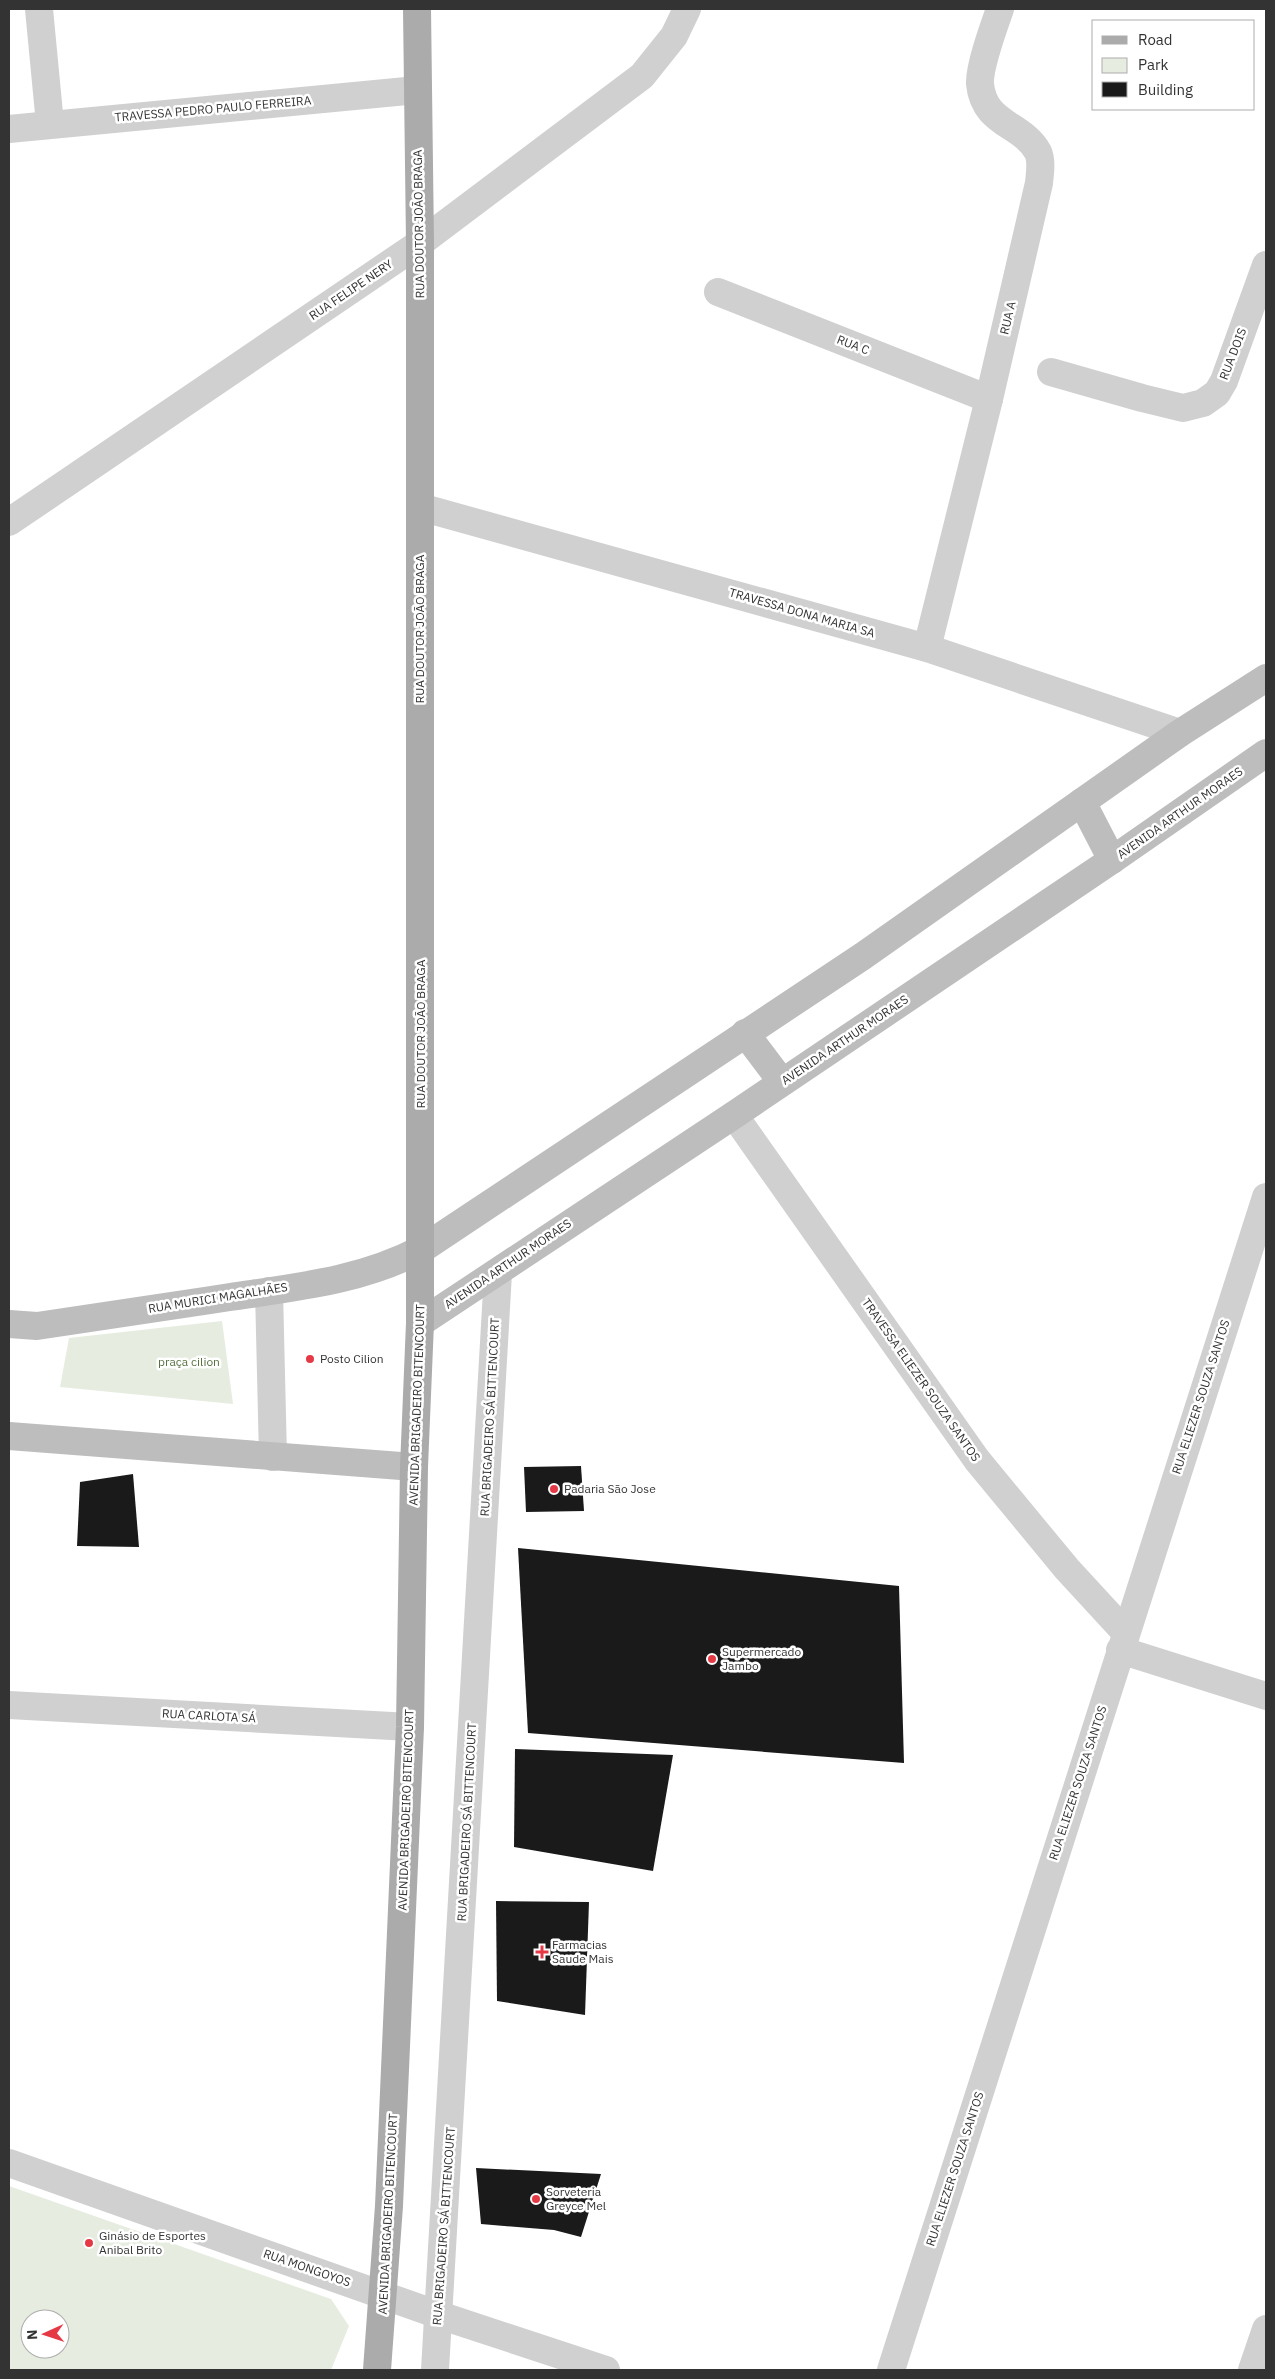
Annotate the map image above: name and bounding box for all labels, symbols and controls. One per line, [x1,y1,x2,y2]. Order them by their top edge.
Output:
legend [1092,20,1255,110]
text: Road [1138,30,1173,49]
text: Park [1138,55,1168,74]
text: Building [1138,80,1193,99]
street label: TRAVESSA PEDRO PAULO FERREIRA [114,92,312,125]
street label: RUA DOUTOR JOÃO BRAGA [410,149,427,298]
street label: RUA FELIPE NERY [306,256,395,323]
street label: RUA A [996,299,1019,336]
street label: RUA DOIS [1216,326,1249,382]
street label: RUA C [835,332,872,358]
street label: RUA DOUTOR JOÃO BRAGA [412,554,427,703]
street label: TRAVESSA DONA MARIA SA [727,584,877,641]
street label: AVENIDA ARTHUR MORAES [1114,763,1245,862]
street label: RUA DOUTOR JOÃO BRAGA [413,959,428,1108]
street label: AVENIDA ARTHUR MORAES [778,991,911,1088]
street label: AVENIDA ARTHUR MORAES [441,1215,574,1312]
street label: RUA MURICI MAGALHÃES [147,1279,289,1316]
street label: TRAVESSA ELIEZER SOUZA SANTOS [859,1295,984,1464]
street label: AVENIDA BRIGADEIRO BITENCOURT [405,1304,428,1506]
street label: RUA BRIGADEIRO SÁ BITTENCOURT [477,1317,502,1517]
street label: RUA ELIEZER SOUZA SANTOS [1168,1318,1233,1476]
place label: Posto Cilion [320,1351,383,1366]
marker: Posto Cilion [304,1353,316,1365]
park label: praça cilion [158,1354,220,1369]
place label: Padaria São Jose [564,1481,656,1496]
marker: Padaria São Jose [548,1483,560,1495]
place label: Supermercado Jambo [722,1644,802,1673]
marker: Supermercado Jambo [706,1653,718,1665]
street label: RUA ELIEZER SOUZA SANTOS [1045,1704,1110,1862]
street label: RUA CARLOTA SÁ [162,1706,257,1725]
street label: AVENIDA BRIGADEIRO BITENCOURT [394,1709,417,1911]
street label: RUA BRIGADEIRO SÁ BITTENCOURT [454,1722,479,1922]
place label: Farmacias Saude Mais [552,1937,614,1966]
marker: Farmacias Saude Mais [536,1946,548,1958]
street label: RUA ELIEZER SOUZA SANTOS [922,2090,987,2248]
street label: AVENIDA BRIGADEIRO BITENCOURT [375,2113,400,2315]
street label: RUA BRIGADEIRO SÁ BITTENCOURT [429,2126,458,2326]
place label: Sorveteria Greyce Mel [546,2184,606,2213]
marker: Sorveteria Greyce Mel [530,2193,542,2205]
place label: Ginásio de Esportes Anibal Brito [99,2228,206,2257]
marker: Ginásio de Esportes Anibal Brito [83,2237,95,2249]
street label: RUA MONGOYOS [261,2246,353,2290]
north arrow [20,2309,70,2359]
text: N [23,2329,41,2340]

